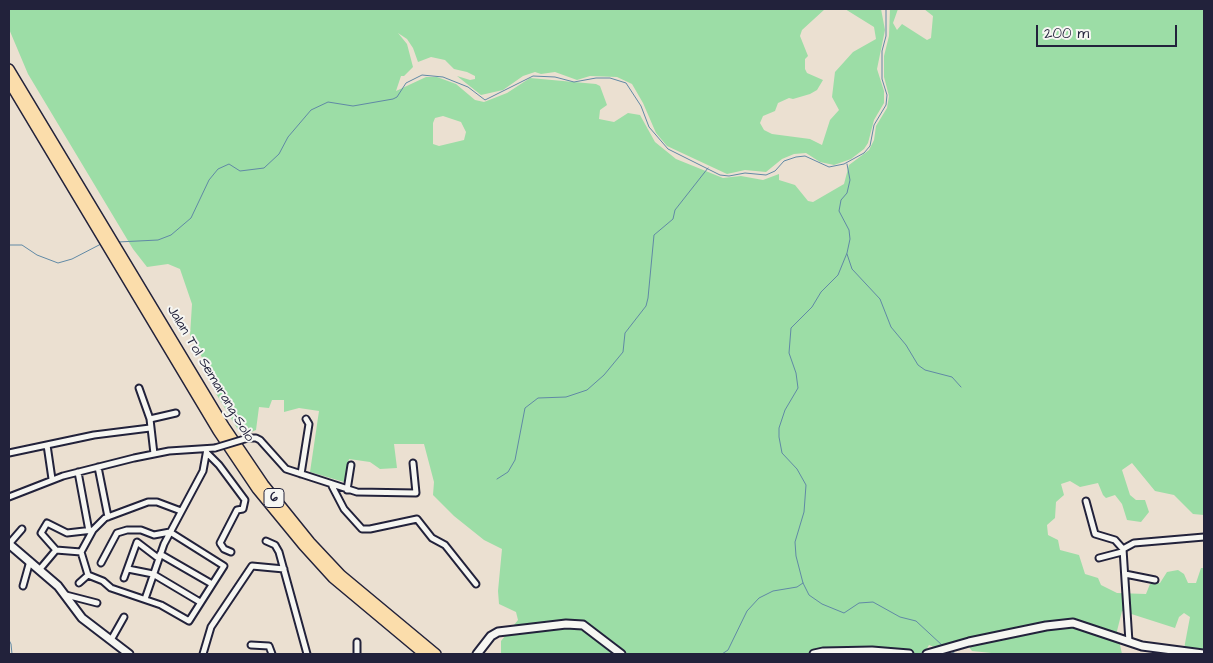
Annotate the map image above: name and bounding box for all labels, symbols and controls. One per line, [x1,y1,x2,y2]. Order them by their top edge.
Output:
scale bar [1038,15,1179,47]
text: 200 m [1044,23,1089,44]
street label: Jalan Tol Semarang–Solo [163,303,257,445]
road number: 6 [264,488,284,508]

